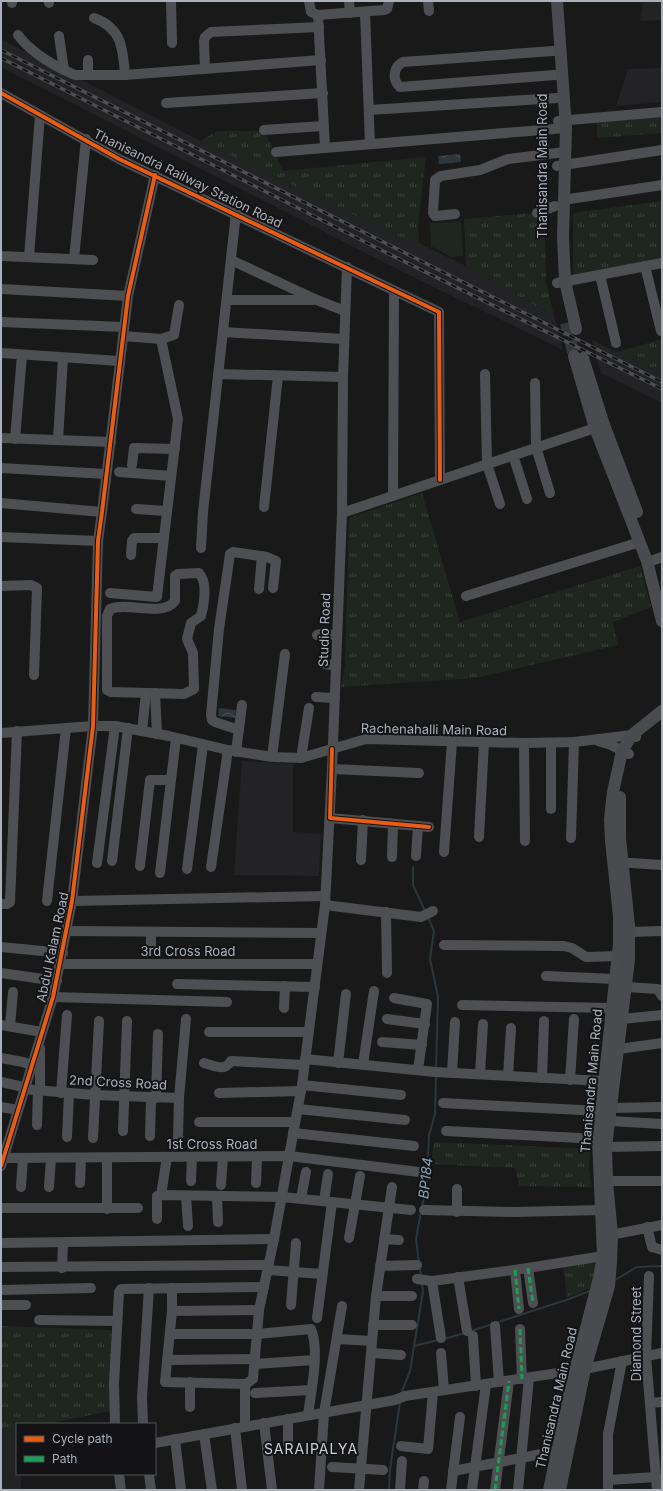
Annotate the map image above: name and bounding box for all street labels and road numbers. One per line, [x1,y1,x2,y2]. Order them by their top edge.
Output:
street label: Thanisandra Main Road [534,94,550,238]
street label: Thanisandra Railway Station Road [91,125,285,231]
street label: Studio Road [315,593,333,667]
street label: Rachenahalli Main Road [361,720,507,738]
street label: Abdul Kalam Road [33,890,71,1004]
street label: 3rd Cross Road [140,943,236,959]
street label: Thanisandra Main Road [577,1008,605,1154]
street label: 2nd Cross Road [69,1071,167,1093]
street label: 1st Cross Road [167,1136,257,1152]
street label: Diamond Street [628,1287,644,1382]
street label: Thanisandra Main Road [532,1326,580,1470]

